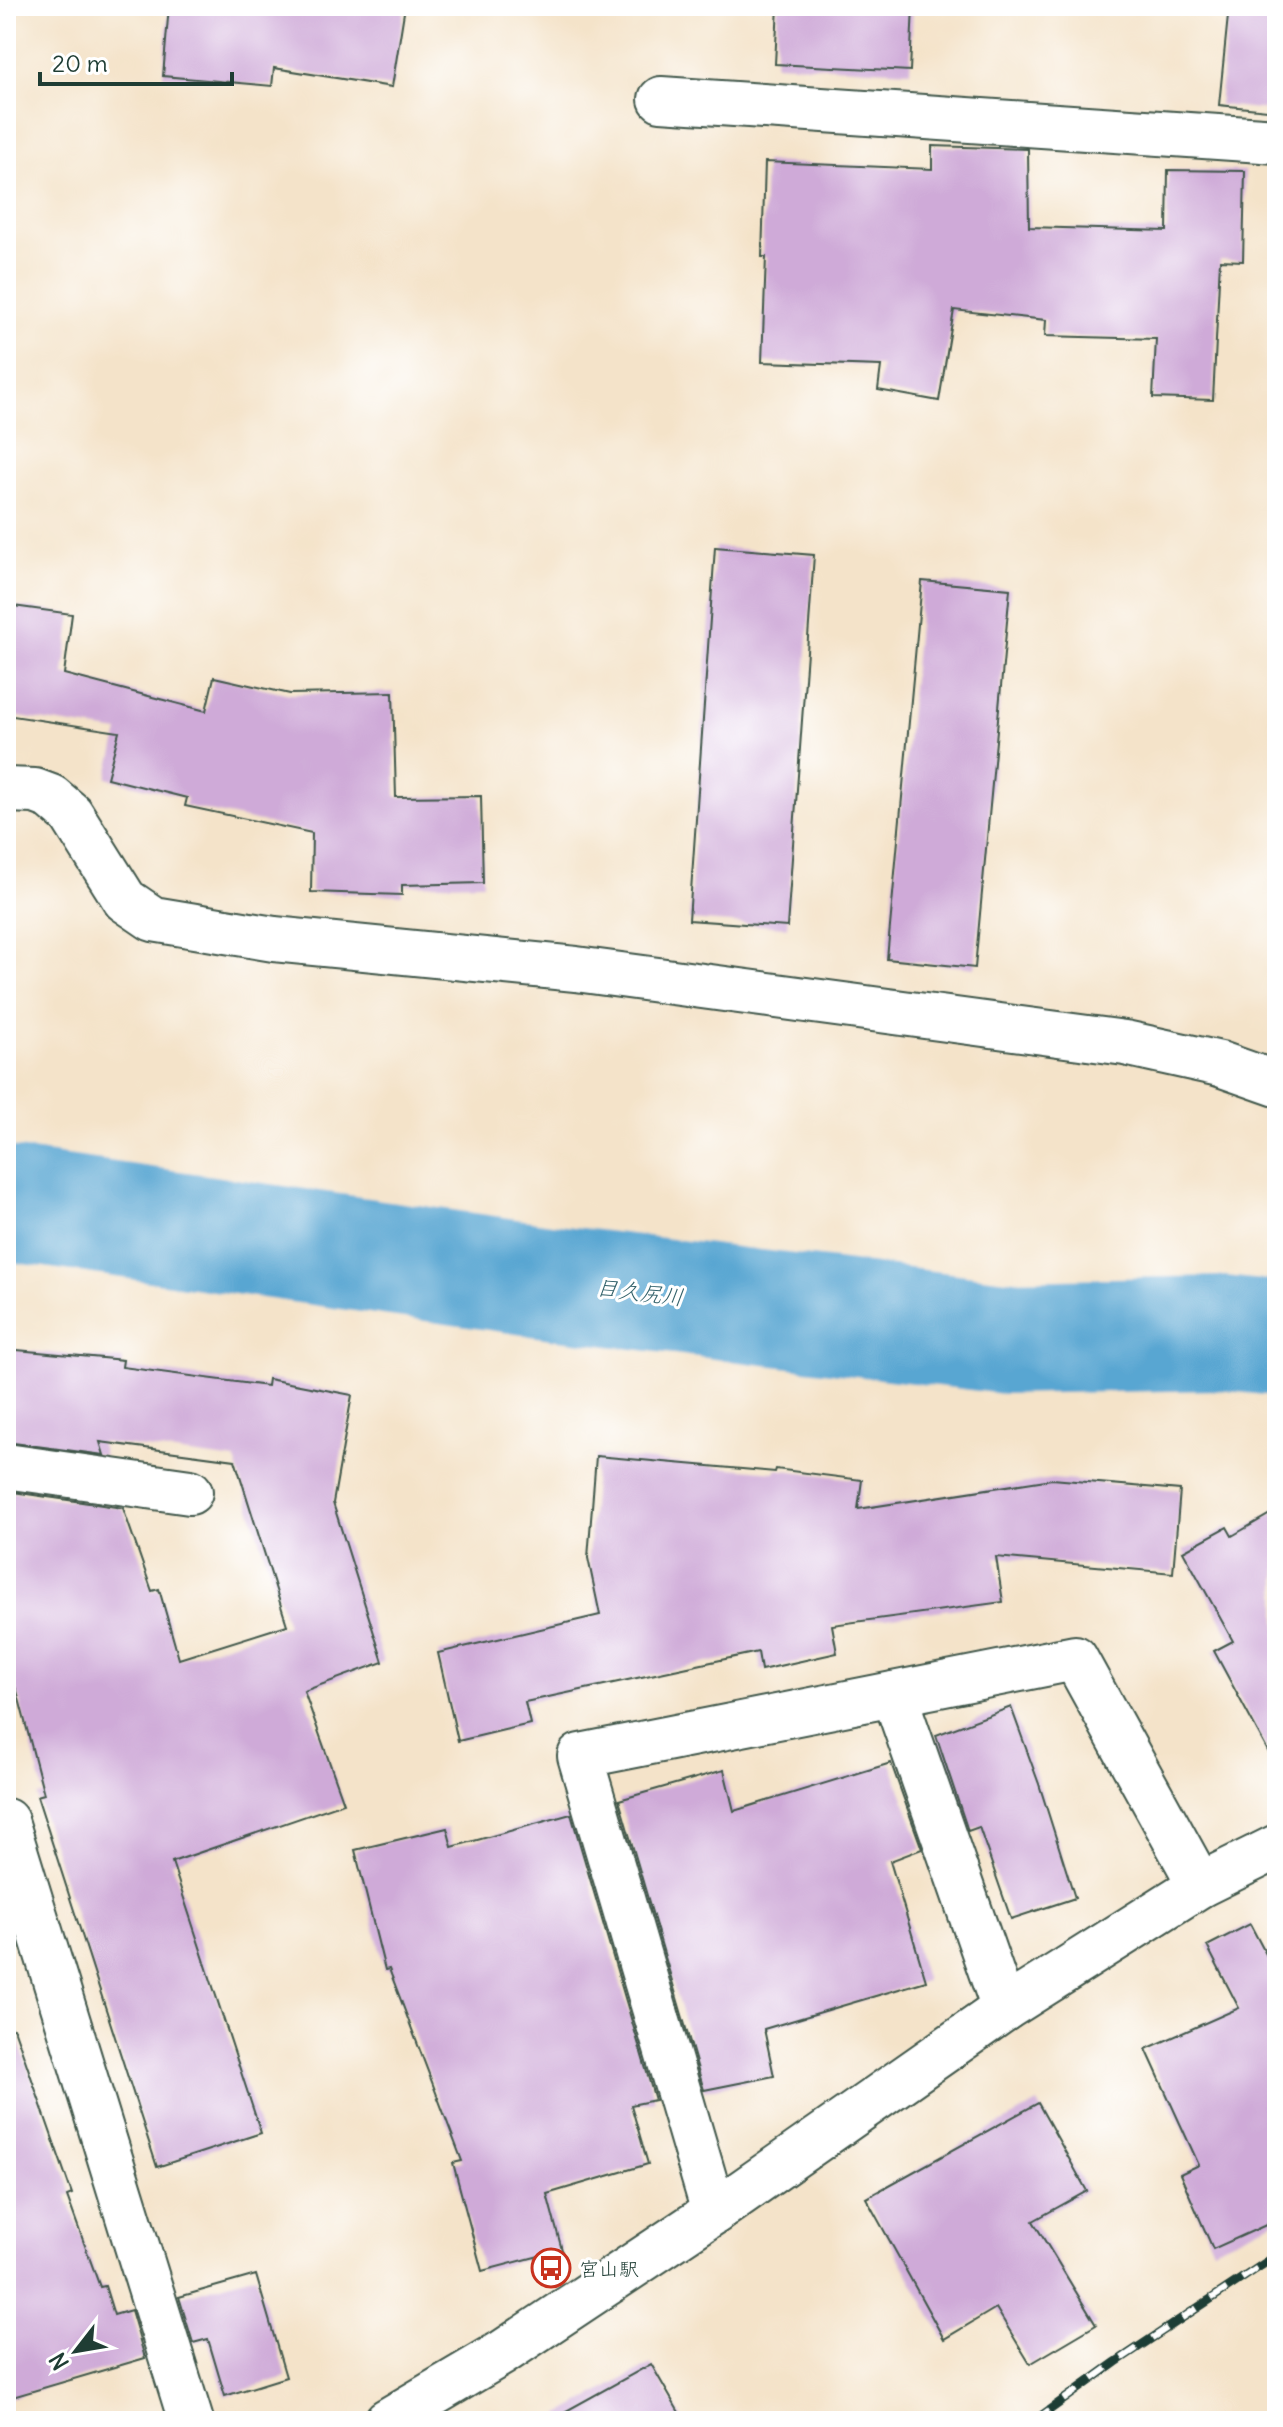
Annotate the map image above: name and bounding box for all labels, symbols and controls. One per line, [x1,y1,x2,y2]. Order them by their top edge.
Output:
scale bar [40,36,232,86]
text: 20 m [52,48,108,78]
water label: 目久尻川 [595,1273,685,1311]
bus stop icon: 宮山駅 [530,2247,572,2289]
place label: 宮山駅 [579,2256,639,2281]
north arrow [36,2311,116,2391]
text: N [43,2348,75,2375]

